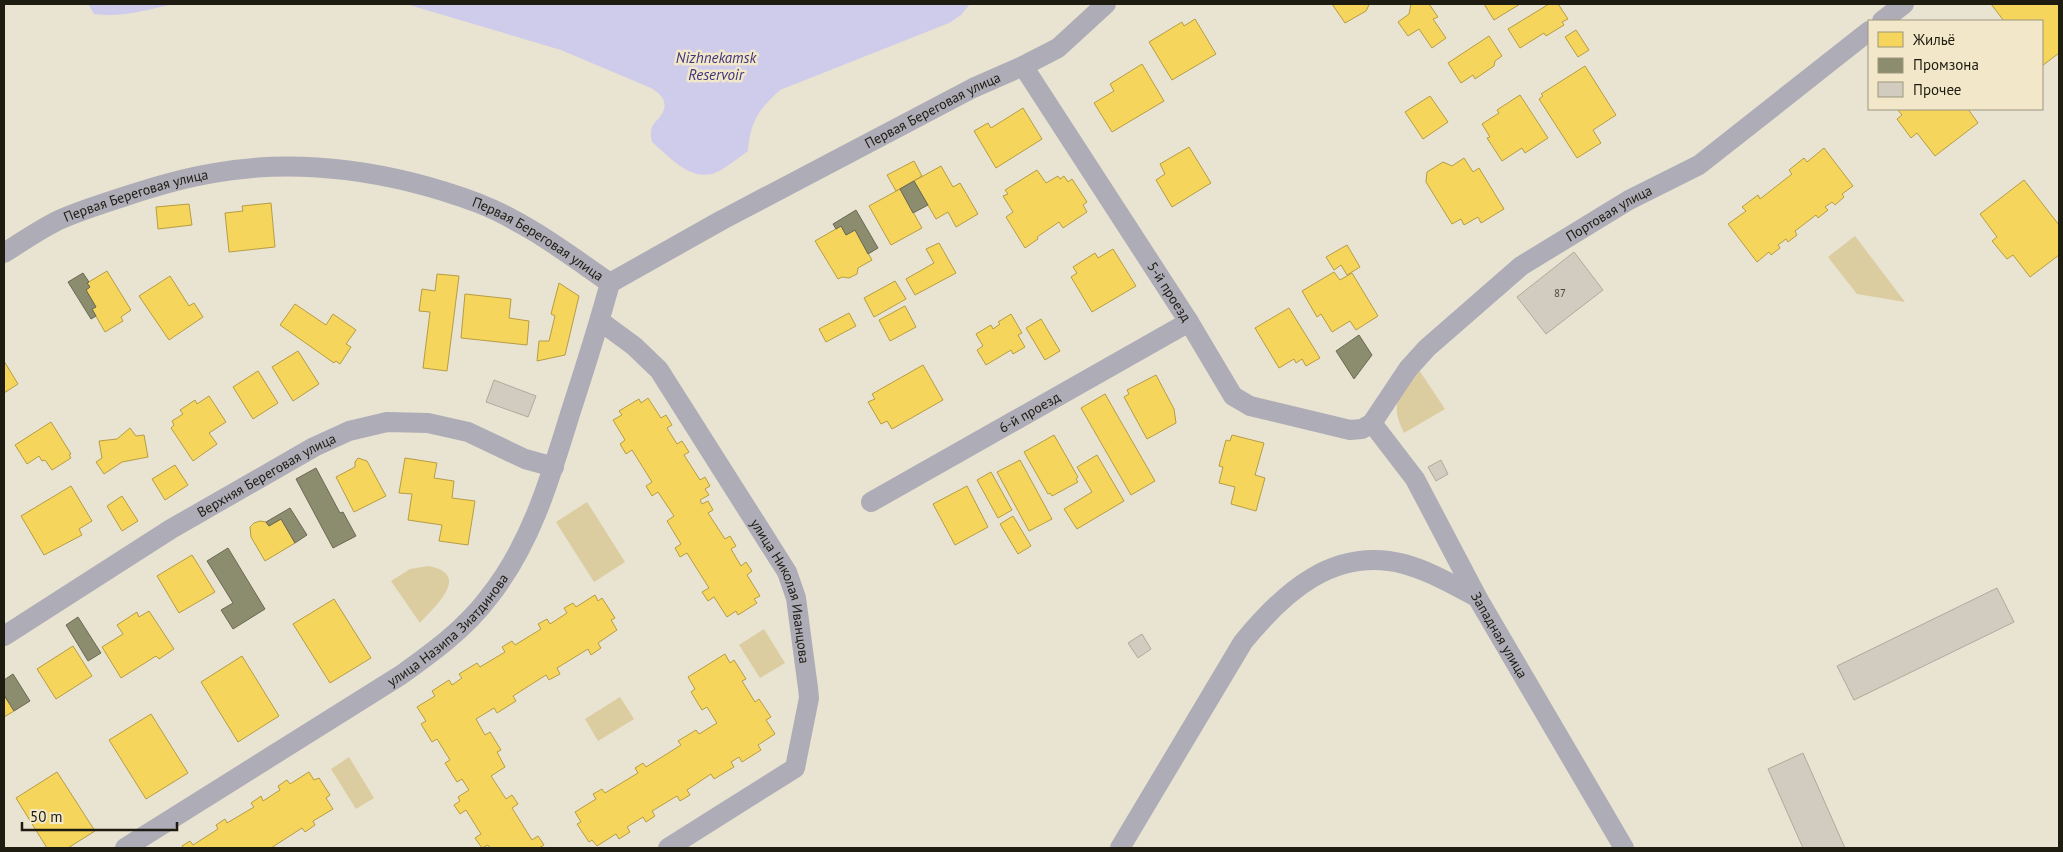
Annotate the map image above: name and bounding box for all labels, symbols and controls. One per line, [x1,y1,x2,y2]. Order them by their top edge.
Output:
legend [1868,20,2043,110]
text: Жильё [1912,30,1955,49]
water label: Nizhnekamsk Reservoir [676,48,757,84]
text: Промзона [1913,55,1979,74]
street label: Первая Береговая улица [861,68,1003,152]
text: Прочее [1913,80,1961,99]
street label: Первая Береговая улица [61,165,210,226]
street label: Портовая улица [1562,181,1655,245]
street label: Первая Береговая улица [470,193,607,285]
street label: 5-й проезд [1143,258,1196,325]
house number: 87 [1554,286,1566,300]
street label: 6-й проезд [996,388,1064,437]
street label: Верхняя Береговая улица [194,429,339,521]
street label: улица Николая Иванцова [746,515,814,665]
street label: улица Назипа Зиатдинова [384,570,512,690]
street label: Западная улица [1467,589,1532,682]
scale bar [22,800,178,832]
text: 50 m [30,807,63,826]

